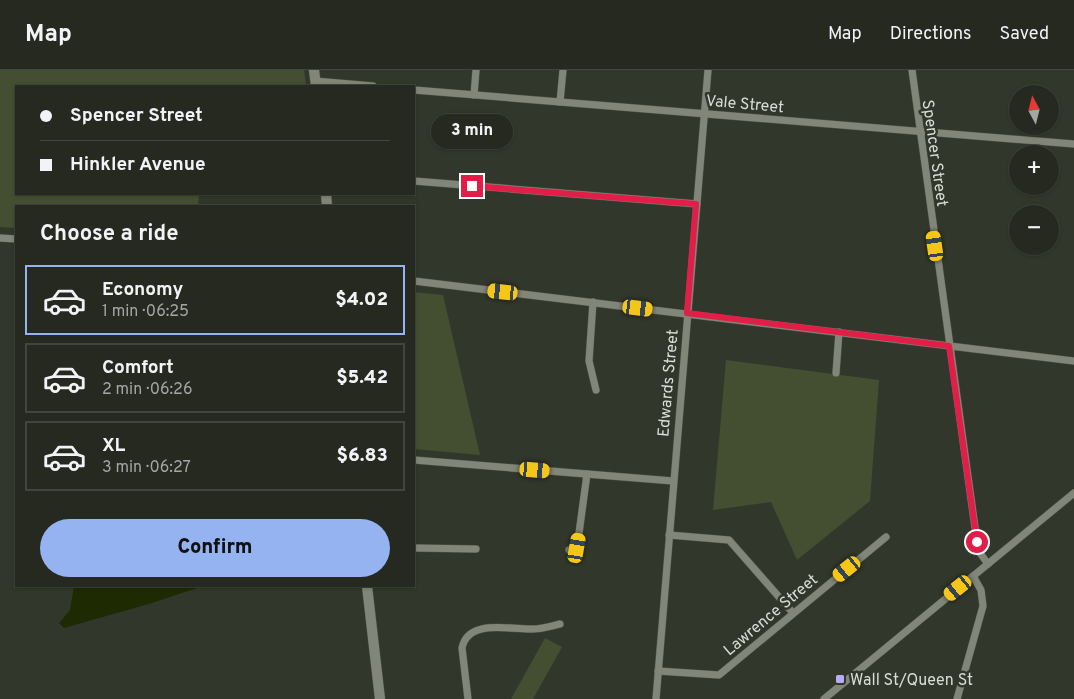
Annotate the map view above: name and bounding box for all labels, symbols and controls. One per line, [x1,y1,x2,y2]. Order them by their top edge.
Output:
text: Map [25,20,72,50]
text: Map [828,23,862,46]
text: Directions [890,23,972,46]
text: Saved [1000,23,1049,46]
north arrow [1009,85,1059,135]
map controls [1009,85,1059,255]
street label: Vale Street [705,92,785,118]
street label: Spencer Street [917,98,951,208]
text: Spencer Street [70,104,203,128]
callout: 3 min [431,114,513,148]
text: 3 min [451,121,493,141]
button: + [1009,145,1059,195]
text: Hinkler Avenue [70,153,205,177]
route end [461,175,483,197]
button: − [1009,205,1059,255]
text: Choose a ride [40,221,178,248]
car [925,230,944,262]
icon: car [42,278,87,323]
text: Economy [102,278,183,302]
car [487,283,518,301]
text: $4.02 [335,288,388,312]
car [622,299,653,317]
text: 1 min · 06:25 [102,302,189,322]
street label: Edwards Street [654,328,684,438]
icon: car [42,356,87,401]
text: Comfort [102,356,174,380]
text: $5.42 [336,366,388,390]
text: 2 min · 06:26 [102,380,192,400]
icon: car [42,434,87,479]
text: XL [102,434,125,458]
text: $6.83 [336,444,388,468]
text: 3 min · 06:27 [102,458,191,478]
car [519,461,550,479]
button: Confirm [40,519,390,577]
route start [966,531,988,553]
car [567,532,586,564]
car [830,554,863,584]
street label: Lawrence Street [720,570,823,661]
car [941,573,974,603]
place label: Wall St/Queen St [850,671,973,691]
marker: Wall St/Queen St [834,673,846,685]

